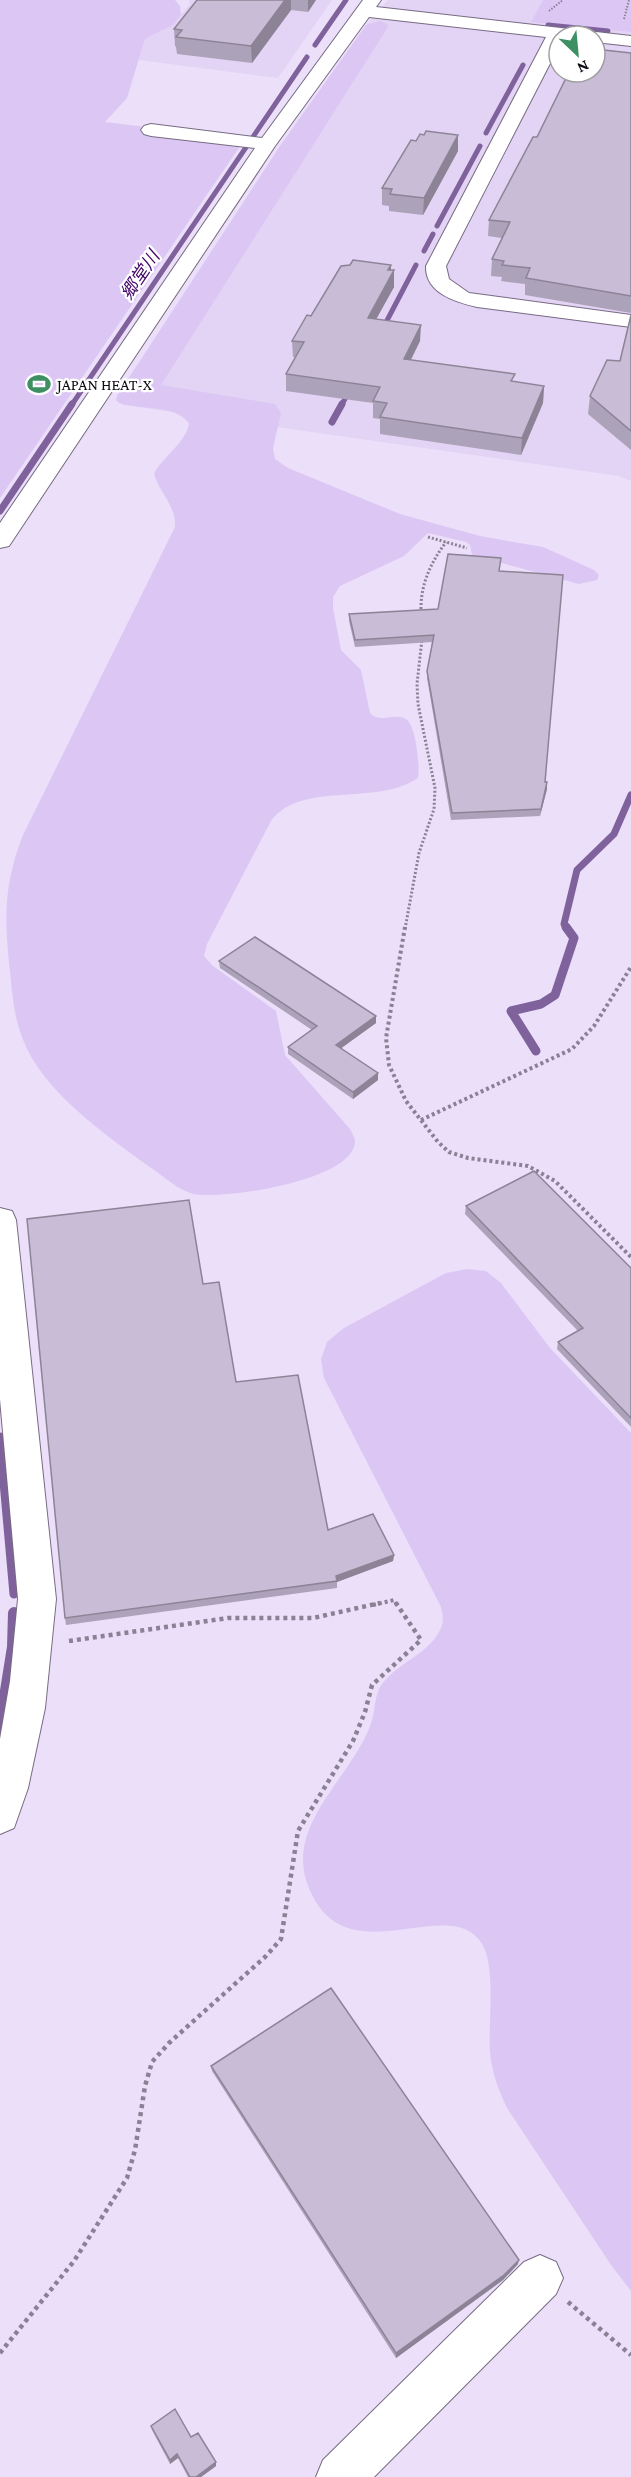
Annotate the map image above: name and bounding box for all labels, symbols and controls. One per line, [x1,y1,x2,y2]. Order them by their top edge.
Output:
north arrow [547,24,607,84]
text: N [575,57,592,77]
water label: 郷堂川 [117,245,165,303]
sports icon: JAPAN HEAT-X [26,371,52,397]
place label: JAPAN HEAT-X [55,376,153,394]

